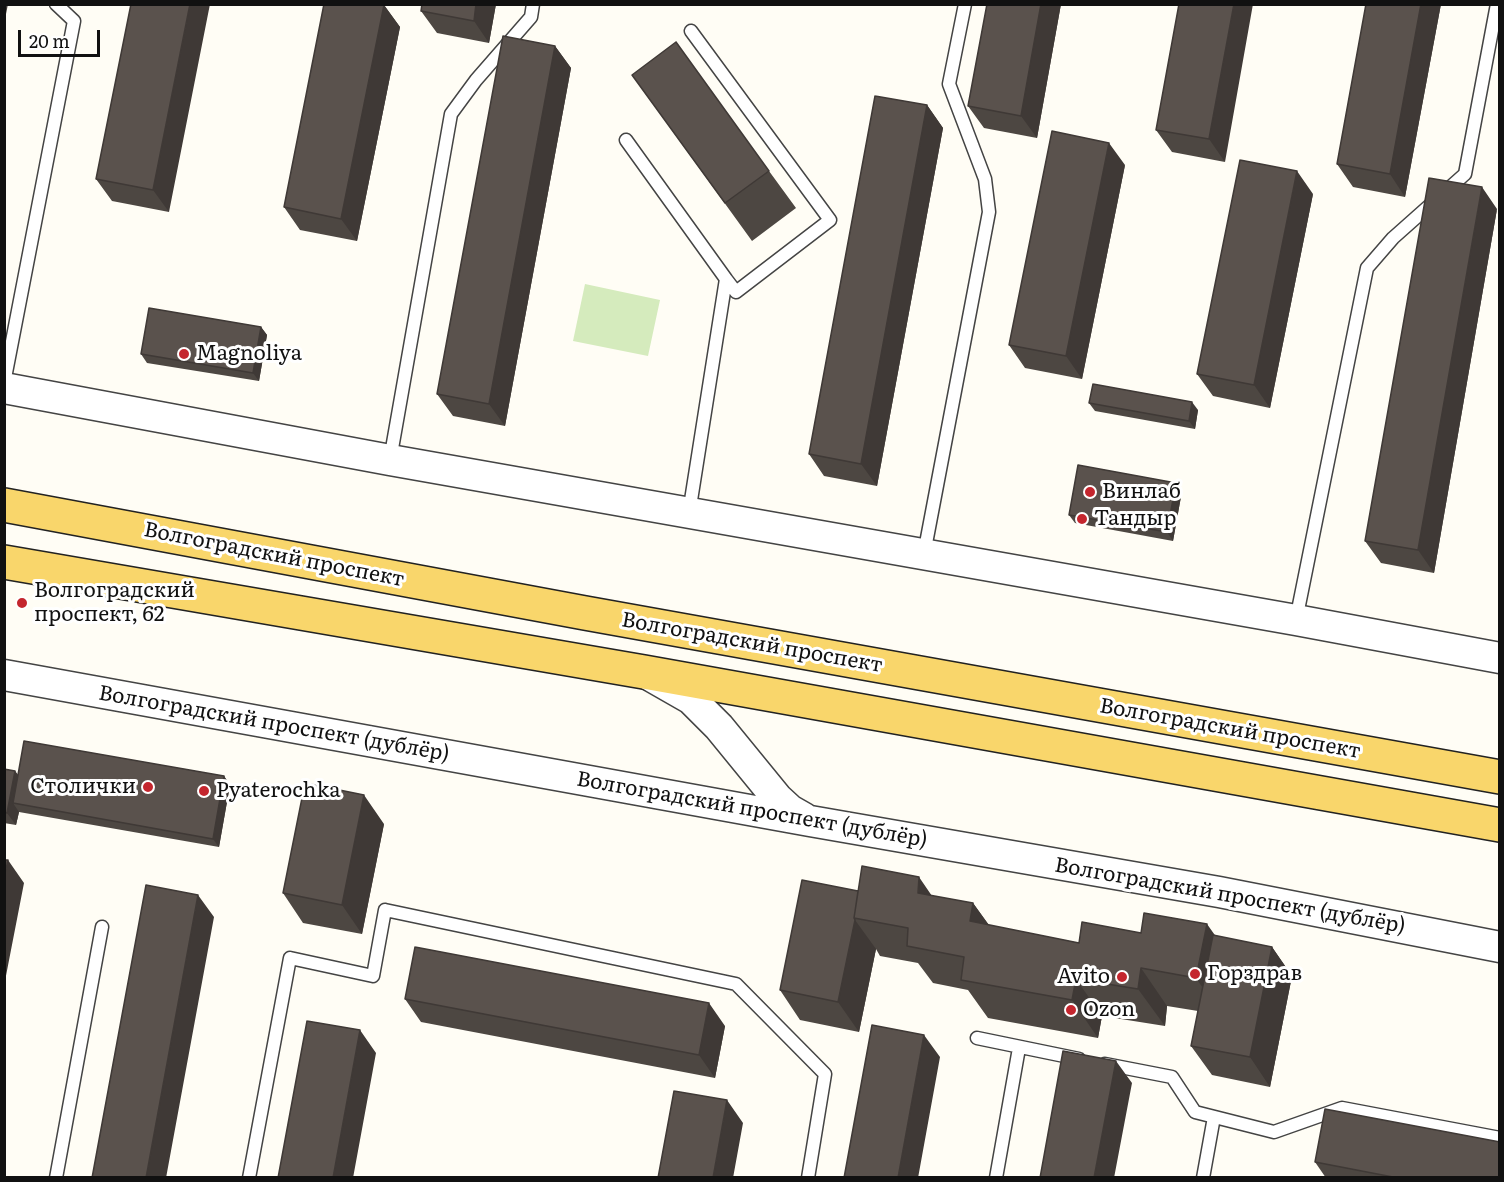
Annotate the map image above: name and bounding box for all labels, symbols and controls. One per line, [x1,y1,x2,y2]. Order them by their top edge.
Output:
scale bar [21,18,104,56]
text: 20 m [29,27,70,54]
place label: Magnoliya [196,341,302,367]
marker: Magnoliya [177,347,191,361]
place label: Винлаб [1102,479,1181,505]
marker: Винлаб [1083,485,1097,499]
place label: Тандыр [1094,506,1176,532]
marker: Тандыр [1075,512,1089,526]
street label: Волгоградский проспект [142,517,406,593]
place label: Волгоградский проспект, 62 [34,578,195,628]
marker: Волгоградский проспект, 62 [15,596,29,610]
street label: Волгоградский проспект [620,608,884,678]
street label: Волгоградский проспект (дублёр) [97,681,451,767]
street label: Волгоградский проспект [1098,694,1362,764]
street label: Волгоградский проспект (дублёр) [575,767,929,853]
place label: Столички [30,774,136,800]
place label: Pyaterochka [216,778,341,804]
marker: Столички [141,780,155,794]
marker: Pyaterochka [197,784,211,798]
street label: Волгоградский проспект (дублёр) [1053,853,1407,939]
place label: Горздрав [1207,961,1302,987]
place label: Avito [1057,964,1110,990]
marker: Горздрав [1188,967,1202,981]
marker: Avito [1115,970,1129,984]
place label: Ozon [1083,997,1135,1023]
marker: Ozon [1064,1003,1078,1017]

